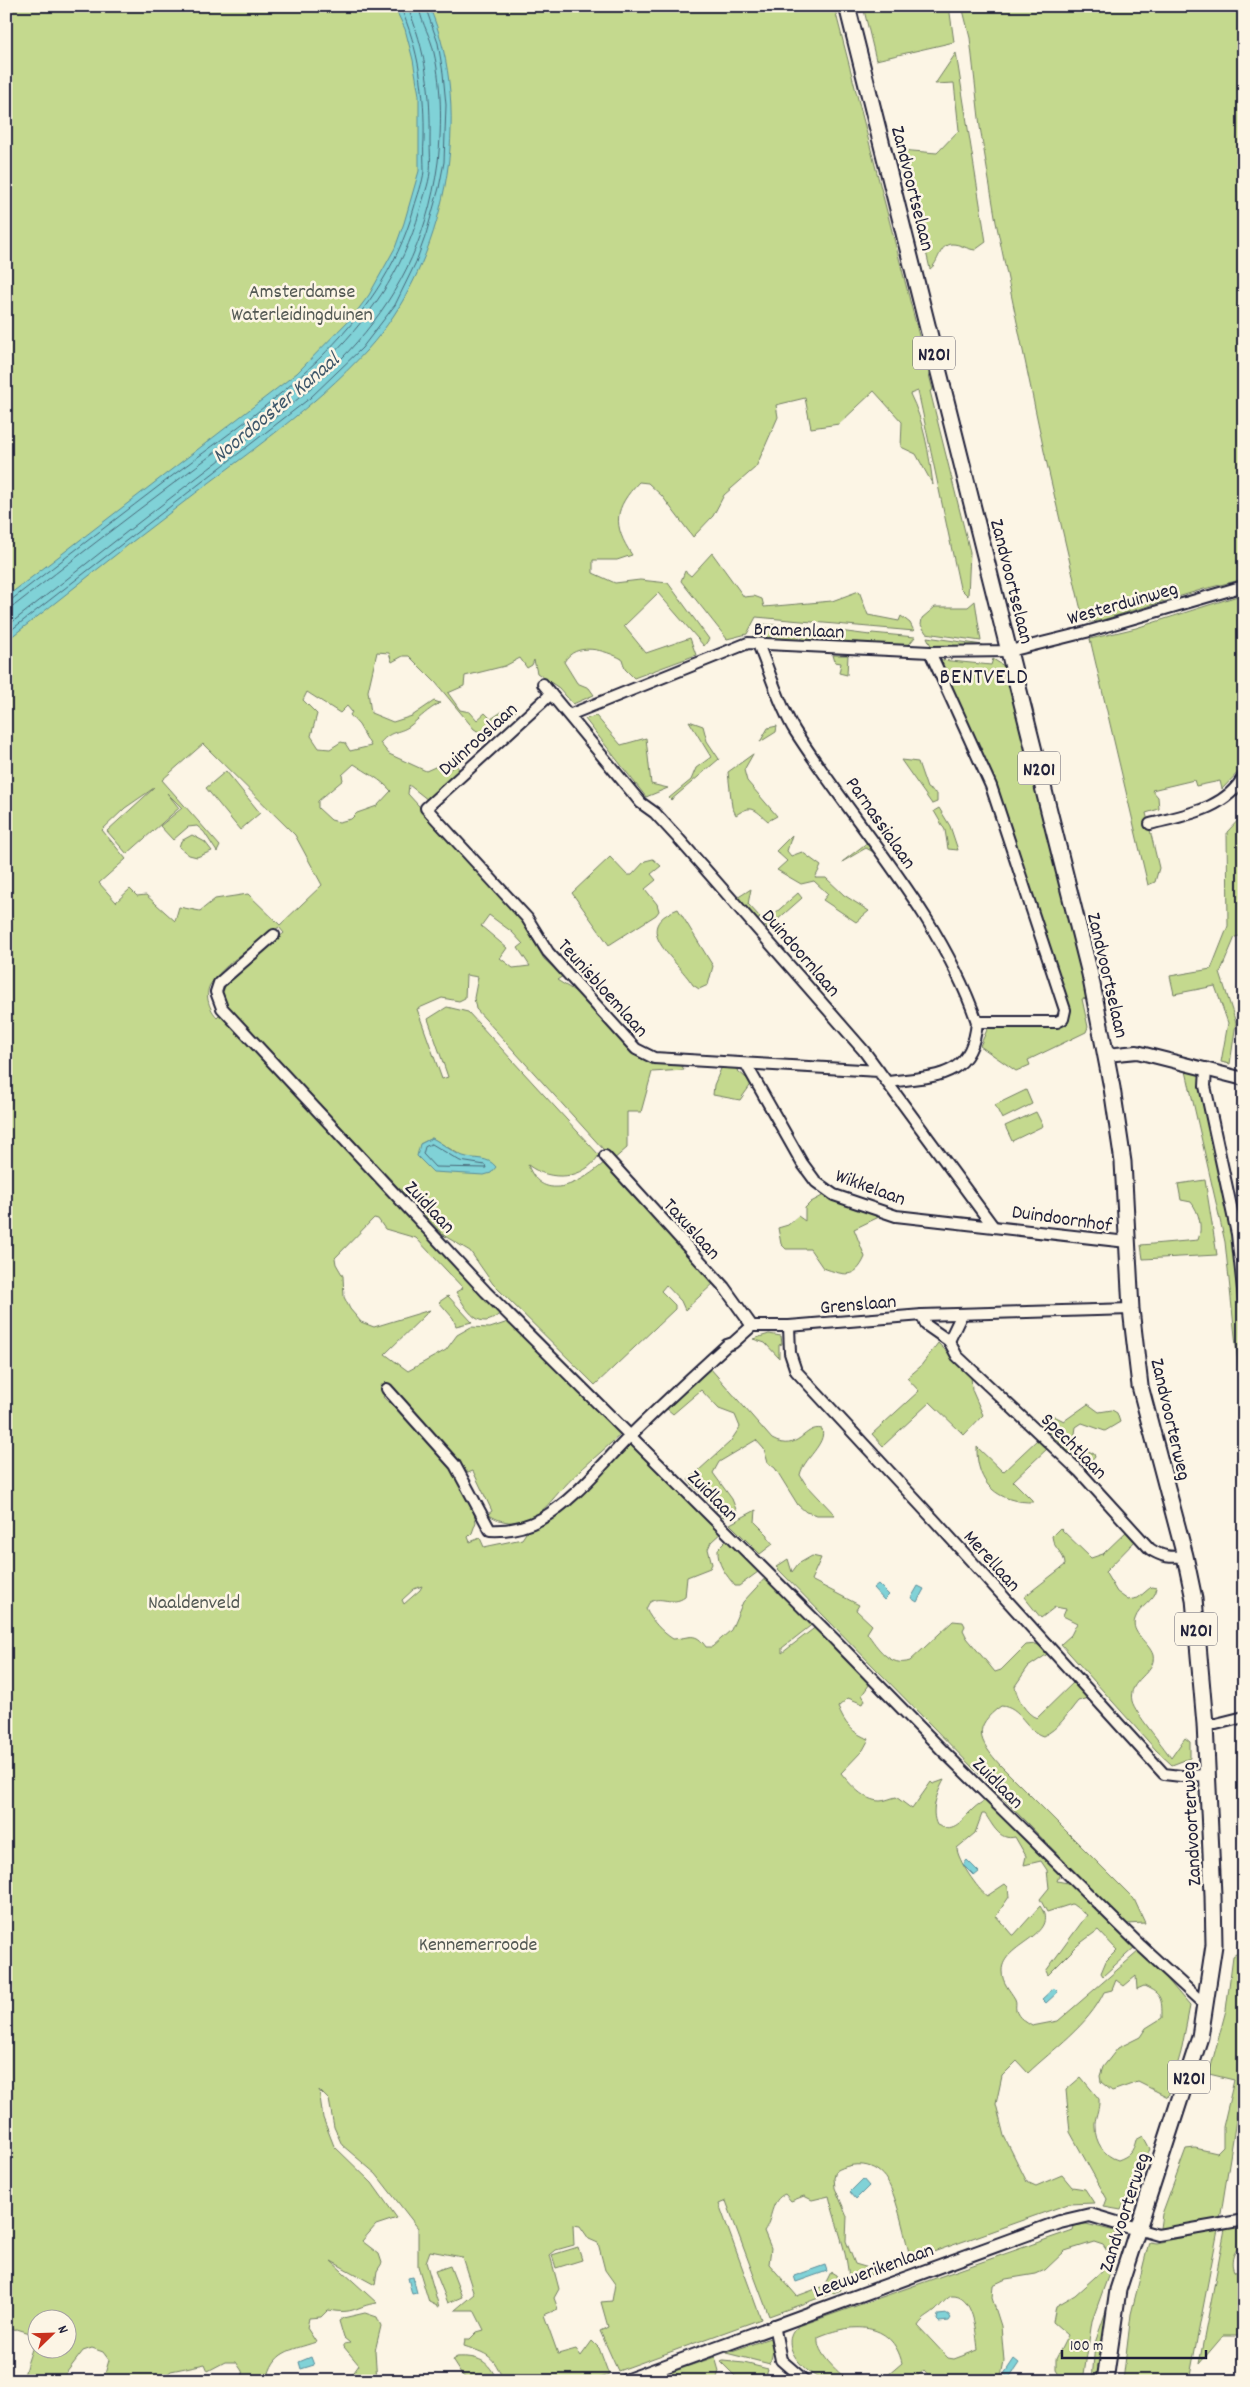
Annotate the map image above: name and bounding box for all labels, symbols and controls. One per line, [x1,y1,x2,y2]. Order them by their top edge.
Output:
street label: Zandvoortselaan [882,123,940,254]
park label: Amsterdamse Waterleidingduinen [231,279,373,330]
road number: N201 [913,336,955,369]
water label: Noordooster Kanaal [207,346,349,471]
street label: Zandvoortselaan [981,516,1039,647]
street label: Westerduinweg [1064,576,1181,634]
street label: Bramenlaan [753,616,845,648]
district label: BENTVELD [939,663,1029,694]
street label: Duinrooslaan [433,697,525,784]
road number: N201 [1018,751,1060,784]
street label: Parnassialaan [837,772,922,876]
street label: Duindoornlaan [754,904,846,1004]
street label: Zandvoortselaan [1078,910,1134,1041]
street label: Teunisbloemlaan [550,933,654,1045]
street label: Wikkelaan [831,1163,909,1214]
street label: Zuidlaan [397,1175,461,1241]
street label: Taxuslaan [655,1193,726,1267]
street label: Duindoornhof [1010,1199,1114,1241]
street label: Grenslaan [819,1289,898,1323]
street label: Zandvoorterweg [1141,1356,1197,1483]
street label: Spechtlaan [1033,1407,1113,1487]
street label: Zuidlaan [680,1465,744,1529]
street label: Merellaan [956,1525,1026,1599]
park label: Naaldenveld [148,1590,240,1618]
road number: N201 [1175,1612,1217,1646]
street label: Zuidlaan [965,1752,1029,1816]
street label: Zandvoorterweg [1176,1761,1210,1887]
park label: Kennemerroode [419,1932,538,1960]
road number: N201 [1168,2060,1210,2094]
street label: Zandvoorterweg [1093,2149,1158,2276]
street label: Leeuwerikenlaan [810,2237,938,2307]
north arrow [28,2310,78,2360]
text: N [52,2323,73,2337]
scale bar [1062,2327,1206,2359]
text: 100 m [1070,2336,1103,2358]

